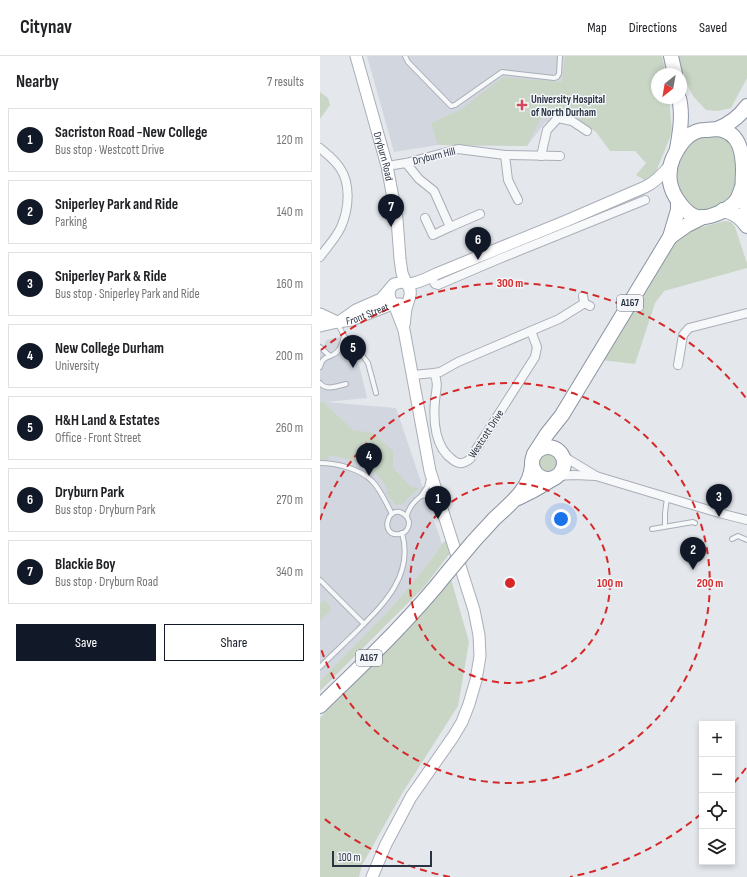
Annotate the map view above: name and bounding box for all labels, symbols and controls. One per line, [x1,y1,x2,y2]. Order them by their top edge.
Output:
text: Citynav [20,16,72,39]
text: Map [587,19,607,36]
text: Directions [629,19,677,36]
text: Saved [699,19,727,36]
north arrow [651,68,687,104]
text: Nearby [16,72,59,92]
text: 7 results [267,74,304,90]
place label: University Hospital of North Durham [531,93,605,119]
marker: University Hospital of North Durham [516,99,528,111]
text: Sacriston Road -New College [55,123,208,142]
street label: Dryburn Road [371,130,396,182]
text: 1 [27,132,33,148]
text: 120 m [277,132,303,148]
text: Bus stop · Westcott Drive [55,142,164,158]
street label: Dryburn Hill [411,144,457,168]
pin: 7 [378,194,404,227]
text: Sniperley Park and Ride [55,195,178,214]
text: 2 [27,204,33,220]
text: 140 m [277,204,303,220]
text: Parking [55,214,87,230]
pin: 6 [465,227,491,260]
text: Sniperley Park & Ride [55,267,167,286]
text: 3 [27,276,33,292]
text: 160 m [277,276,303,292]
text: 300 m [497,276,523,291]
text: Bus stop · Sniperley Park and Ride [55,286,200,302]
road number: A167 [617,295,643,311]
street label: Front Street [345,299,391,327]
pin: 5 [340,335,366,368]
text: New College Durham [55,339,164,358]
text: 4 [27,348,33,364]
text: 200 m [276,348,303,364]
text: University [55,358,99,374]
street label: Westcott Drive [466,407,506,461]
text: H&H Land & Estates [55,411,160,430]
text: 5 [27,420,33,436]
text: 260 m [276,420,303,436]
text: Office · Front Street [55,430,141,446]
pin: 4 [356,443,382,476]
text: Dryburn Park [55,483,124,502]
pin: 3 [706,484,732,517]
pin: 1 [425,486,451,519]
text: 6 [27,492,33,508]
text: 270 m [276,492,303,508]
text: Bus stop · Dryburn Park [55,502,155,518]
your location [551,509,571,529]
pin: 2 [680,537,706,570]
text: Blackie Boy [55,555,116,574]
text: 7 [27,564,33,580]
text: 340 m [276,564,303,580]
text: Bus stop · Dryburn Road [55,574,158,590]
centre of rings [503,576,517,590]
text: 100 m [597,576,623,591]
text: 200 m [697,576,723,591]
button: Save [16,624,156,661]
button: Share [164,624,304,661]
road number: A167 [356,650,382,666]
map controls [699,721,735,865]
button: + [699,721,735,757]
button: − [699,757,735,793]
button: locate [699,793,735,829]
button: layers [699,829,735,865]
scale bar [332,849,432,868]
text: 100 m [338,851,360,864]

